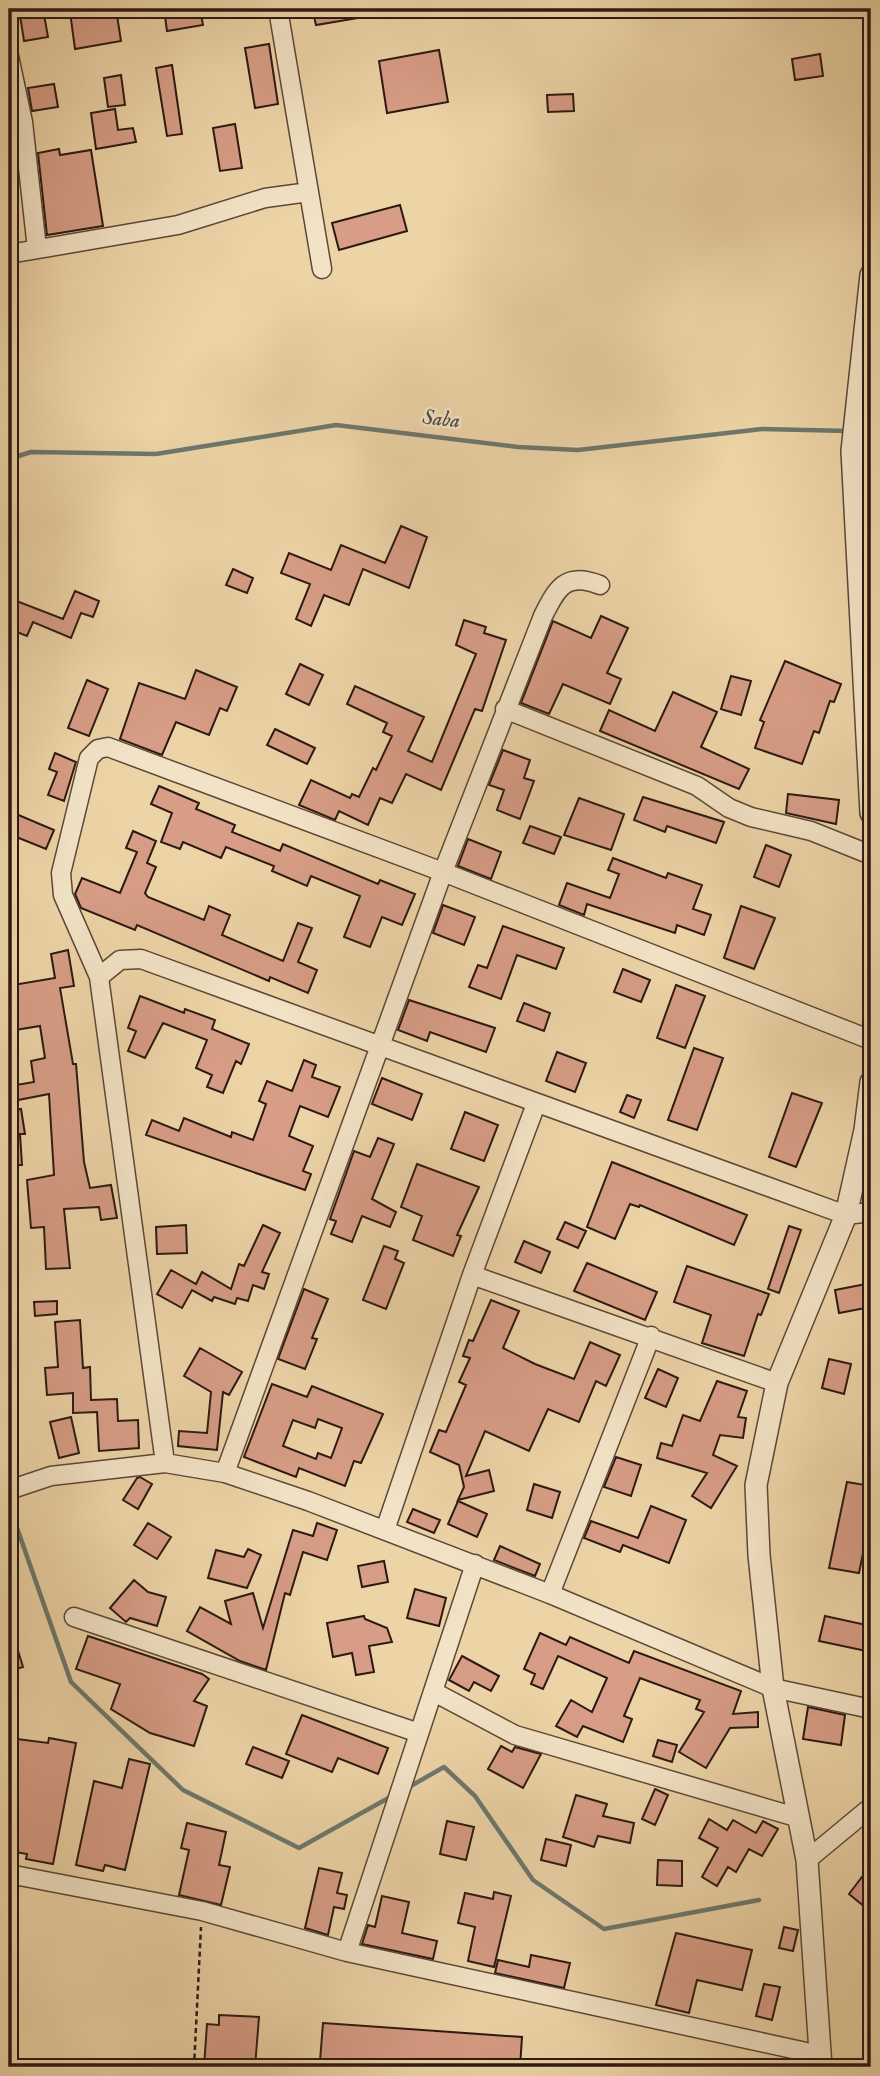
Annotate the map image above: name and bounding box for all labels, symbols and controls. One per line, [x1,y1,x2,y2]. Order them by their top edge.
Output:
water label: Saba [421,405,461,435]

